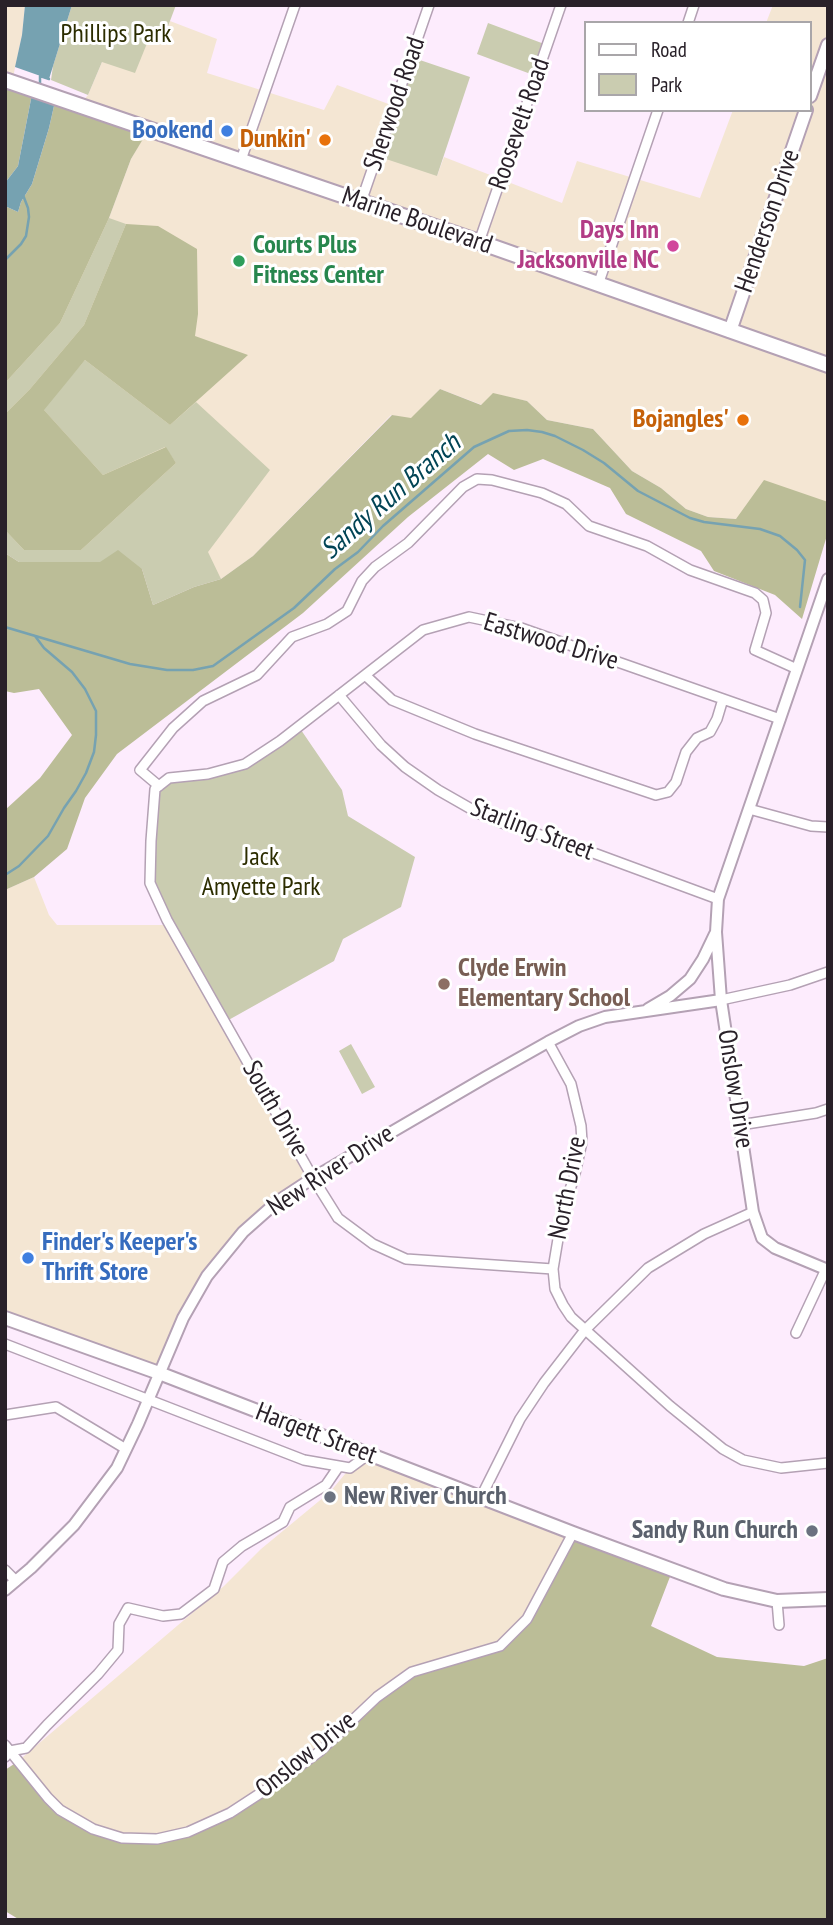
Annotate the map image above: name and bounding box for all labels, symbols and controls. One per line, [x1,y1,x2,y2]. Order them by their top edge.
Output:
park label: Phillips Park [61,19,171,51]
legend [584,21,812,112]
street label: Sherwood Road [358,33,432,175]
text: Road [651,36,687,63]
street label: Roosevelt Road [483,54,557,194]
text: Park [651,71,682,98]
place label: Bookend [132,115,213,147]
marker: Bookend [219,123,235,139]
place label: Dunkin' [240,124,311,156]
marker: Dunkin' [317,132,333,148]
street label: Henderson Drive [729,145,807,297]
street label: Marine Boulevard [338,181,496,261]
place label: Days Inn Jacksonville NC [517,215,659,276]
place label: Courts Plus Fitness Center [253,230,384,292]
marker: Days Inn Jacksonville NC [665,238,681,254]
marker: Courts Plus Fitness Center [231,253,247,269]
place label: Bojangles' [633,404,729,436]
marker: Bojangles' [735,412,751,428]
water label: Sandy Run Branch [314,427,468,567]
street label: Eastwood Drive [480,607,622,677]
street label: Starling Street [466,792,598,868]
park label: Jack Amyette Park [202,842,320,903]
place label: Clyde Erwin Elementary School [458,953,630,1014]
marker: Clyde Erwin Elementary School [436,976,452,992]
street label: Onslow Drive [710,1027,760,1151]
street label: South Drive [235,1056,315,1162]
street label: New River Drive [262,1119,400,1223]
street label: North Drive [543,1134,593,1242]
place label: Finder's Keeper's Thrift Store [42,1227,197,1288]
marker: Finder's Keeper's Thrift Store [20,1250,36,1266]
street label: Hargett Street [251,1397,381,1471]
place label: New River Church [344,1481,507,1513]
marker: New River Church [322,1489,338,1505]
place label: Sandy Run Church [632,1515,798,1547]
marker: Sandy Run Church [804,1523,820,1539]
street label: Onslow Drive [250,1705,362,1805]

